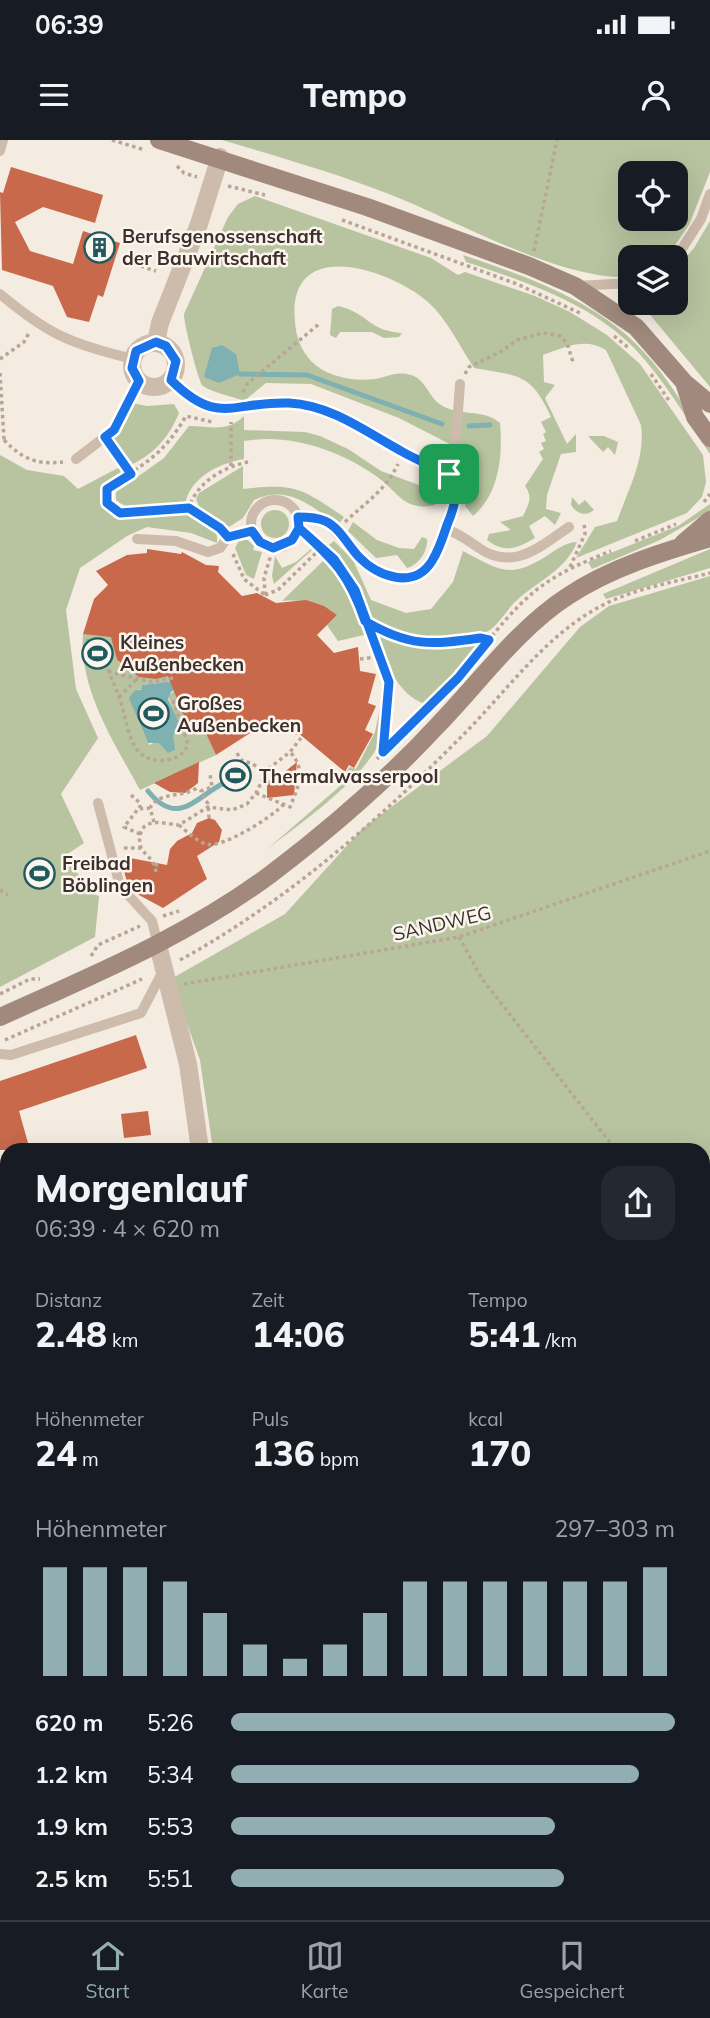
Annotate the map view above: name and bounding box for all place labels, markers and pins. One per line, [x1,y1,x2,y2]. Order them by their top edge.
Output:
place label: Berufsgenossenschaft der Bauwirtschaft [122,224,323,270]
building icon: Berufsgenossenschaft der Bauwirtschaft [82,230,116,264]
pin [419,444,479,504]
place label: Kleines Außenbecken [120,630,244,676]
sports icon: Kleines Außenbecken [80,636,114,670]
place label: Großes Außenbecken [177,691,301,737]
sports icon: Großes Außenbecken [137,697,171,731]
sports icon: Thermalwasserpool [219,759,253,793]
place label: Thermalwasserpool [259,764,438,788]
place label: Freibad Böblingen [62,851,153,897]
sports icon: Freibad Böblingen [22,857,56,891]

